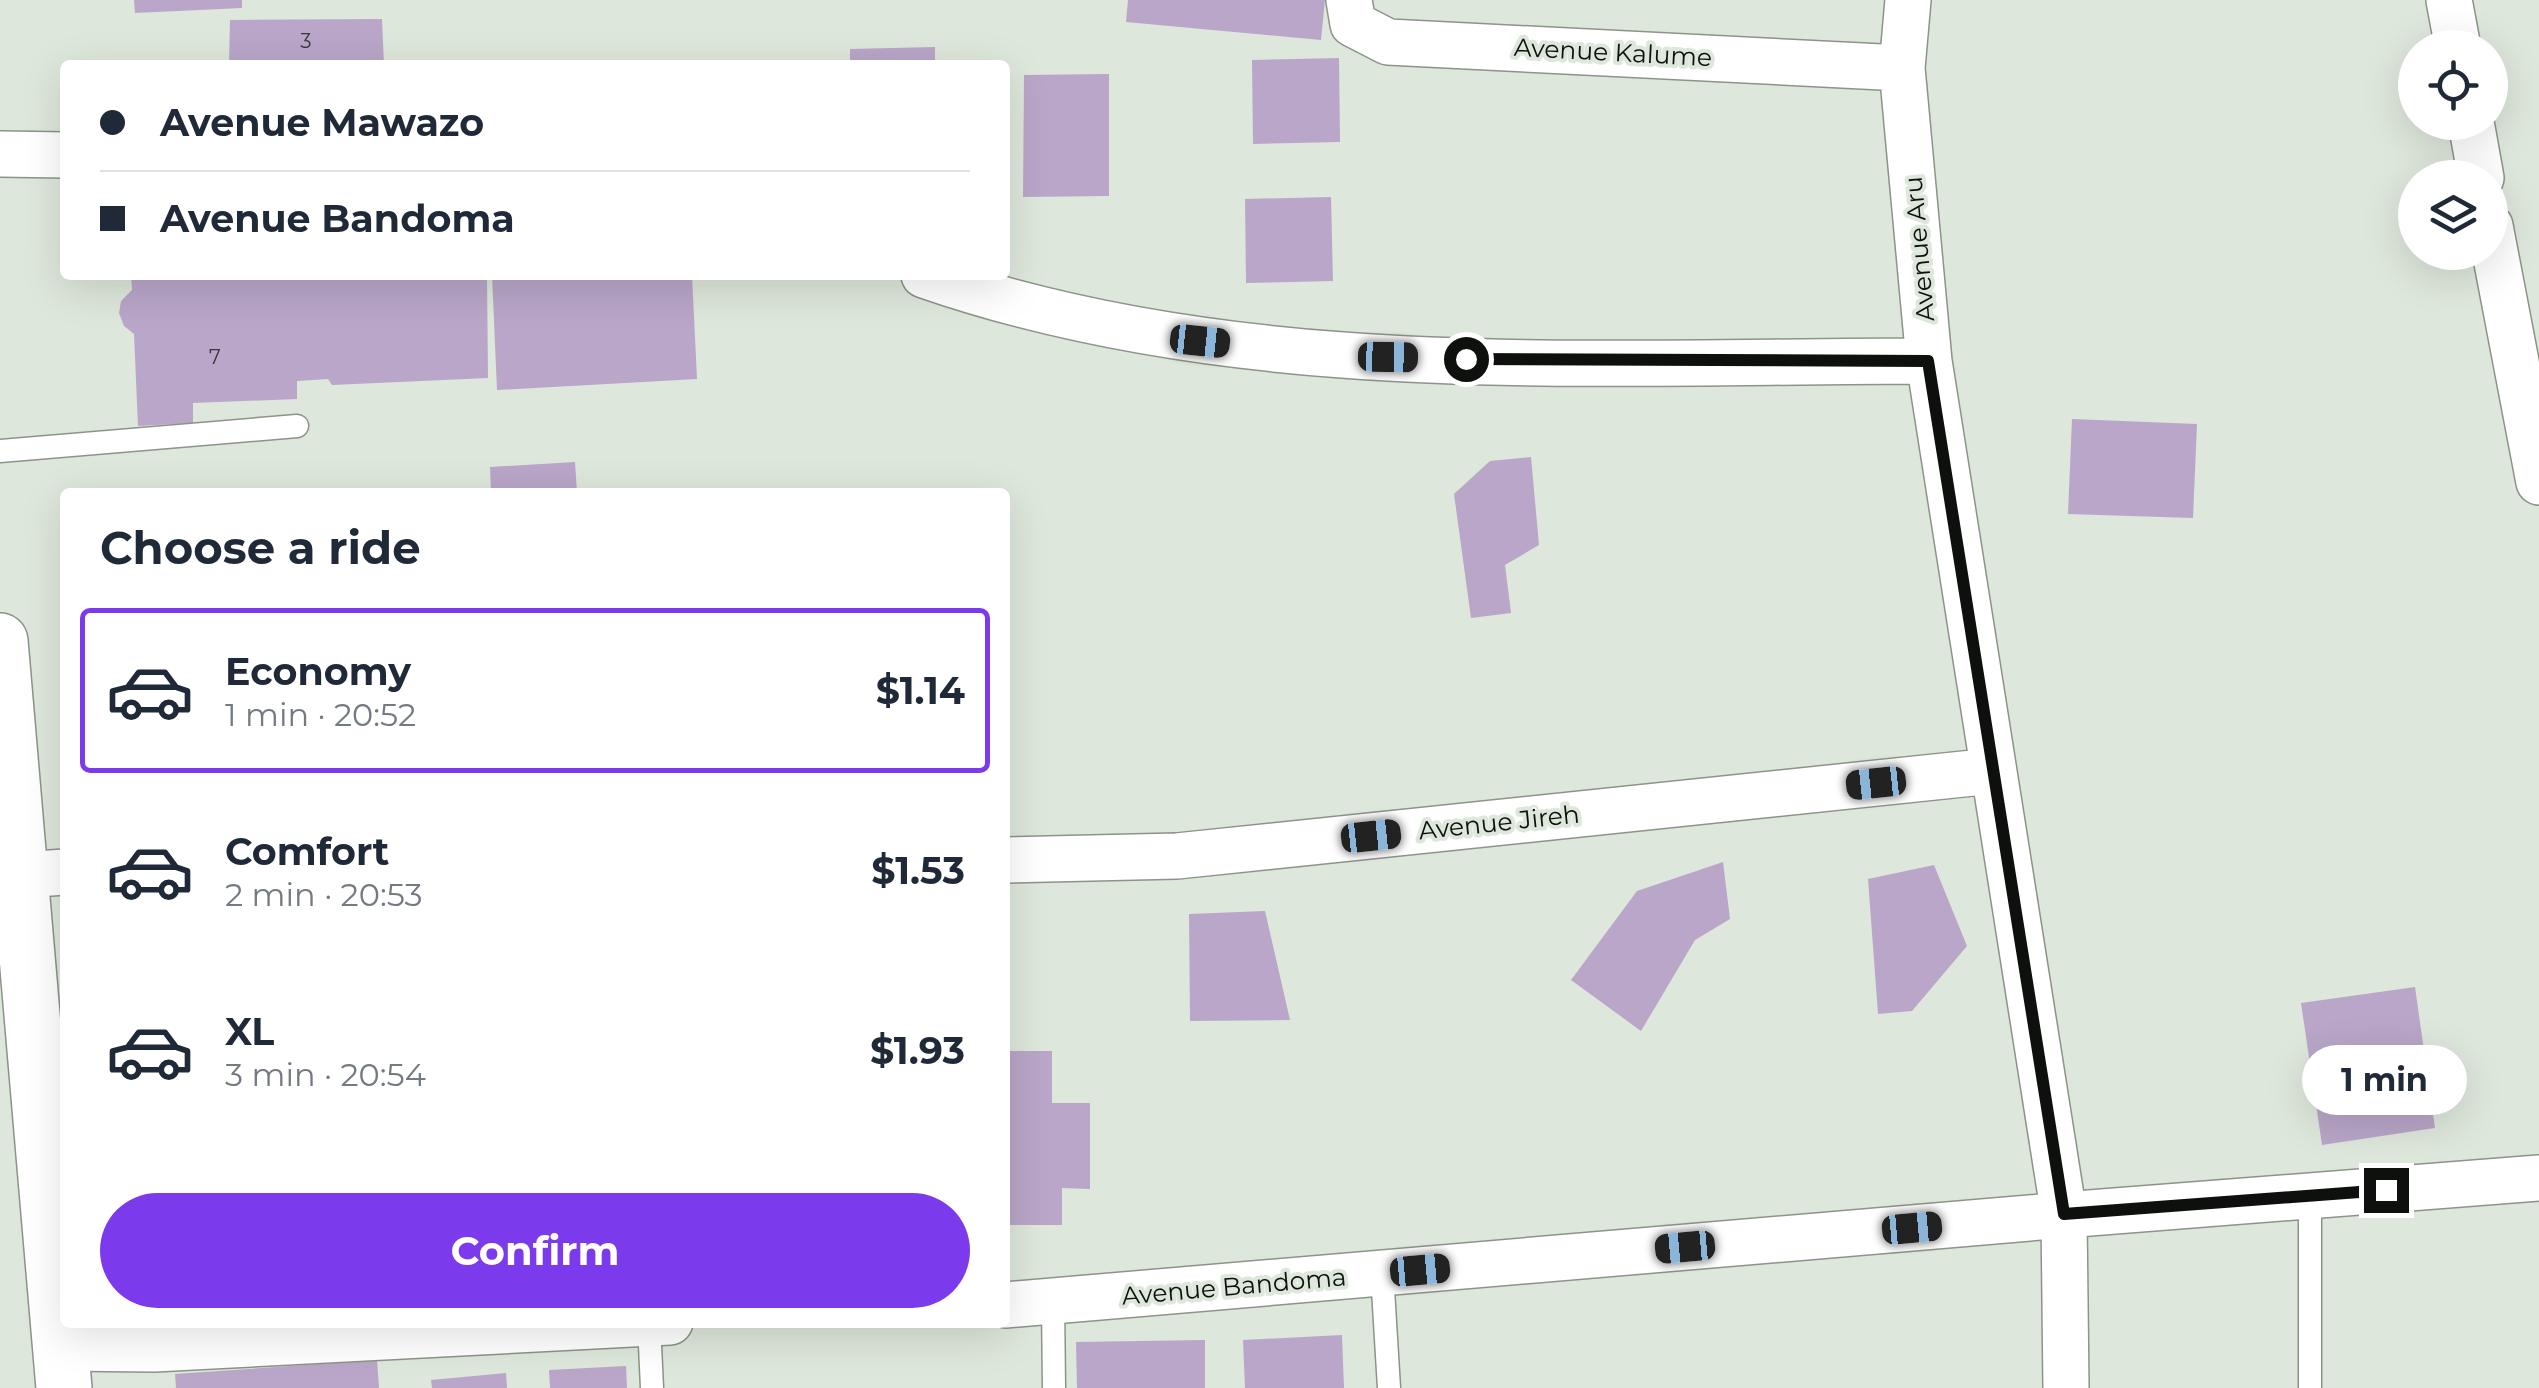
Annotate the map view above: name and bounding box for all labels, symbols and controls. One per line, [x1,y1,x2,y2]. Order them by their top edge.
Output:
house number: 3 [300,29,312,53]
map controls [2398,30,2508,270]
button: locate [2398,30,2508,140]
street label: Avenue Kalume [1513,32,1713,72]
text: Avenue Mawazo [160,99,484,146]
button: layers [2398,160,2508,270]
street label: Avenue Aru [1898,175,1940,323]
text: Avenue Bandoma [160,195,515,242]
car [1169,323,1231,359]
route start [1444,337,1489,382]
car [1358,341,1418,373]
house number: 7 [209,345,221,369]
text: Choose a ride [100,520,421,575]
icon: car [105,646,195,736]
text: Economy [225,648,411,695]
text: $1.14 [876,667,965,714]
text: 1 min · 20:52 [225,695,416,734]
car [1845,765,1907,801]
street label: Avenue Jireh [1417,799,1581,845]
car [1340,818,1402,854]
icon: car [105,826,195,916]
text: Comfort [225,828,389,875]
text: $1.53 [871,847,965,894]
text: 2 min · 20:53 [225,875,423,914]
icon: car [105,1006,195,1096]
text: XL [225,1008,274,1055]
text: $1.93 [870,1027,965,1074]
callout: 1 min [2304,1045,2468,1115]
text: 3 min · 20:54 [225,1055,426,1094]
text: 1 min [2341,1060,2428,1099]
route end [2364,1168,2409,1213]
button: Confirm [100,1193,970,1308]
car [1881,1210,1943,1246]
car [1654,1229,1716,1265]
car [1389,1252,1451,1288]
street label: Avenue Bandoma [1120,1261,1348,1311]

